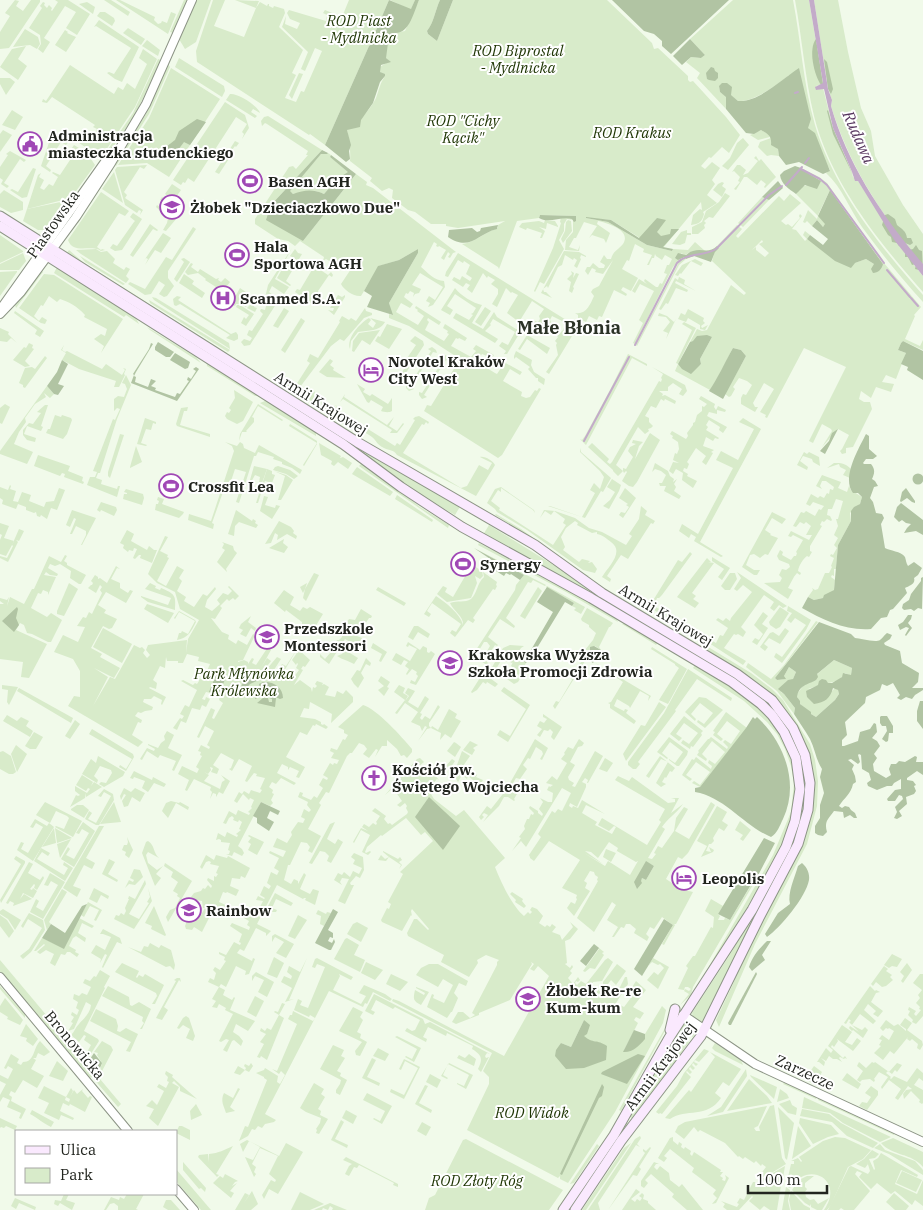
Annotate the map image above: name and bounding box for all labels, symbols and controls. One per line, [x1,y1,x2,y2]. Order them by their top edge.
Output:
park label: ROD Piast - Mydlnicka [321,11,397,47]
park label: ROD Biprostal - Mydlnicka [471,41,564,77]
water label: Rudawa [838,107,880,167]
park label: ROD "Cichy Kącik" [426,111,501,147]
park label: ROD Krakus [592,123,672,142]
place label: Administracja miasteczka studenckiego [48,126,234,162]
public building icon: Administracja miasteczka studenckiego [17,131,43,157]
sports icon: Basen AGH [237,168,263,194]
place label: Basen AGH [268,172,351,191]
street label: Piastowska [23,186,83,262]
school or university icon: Żłobek "Dzieciaczkowo Due" [159,194,185,220]
place label: Żłobek "Dzieciaczkowo Due" [190,198,400,217]
place label: Hala Sportowa AGH [254,237,362,273]
sports icon: Hala Sportowa AGH [224,242,250,268]
hospital icon: Scanmed S.A. [210,285,236,311]
place label: Scanmed S.A. [240,289,341,308]
district label: Małe Błonia [517,316,621,339]
place label: Novotel Kraków City West [388,352,505,388]
hotel icon: Novotel Kraków City West [358,357,384,383]
street label: Armii Krajowej [271,367,371,439]
sports icon: Crossfit Lea [158,473,184,499]
place label: Crossfit Lea [188,477,275,496]
sports icon: Synergy [450,551,476,577]
place label: Synergy [480,555,542,574]
street label: Armii Krajowej [615,579,717,651]
place label: Przedszkole Montessori [284,619,374,655]
school or university icon: Przedszkole Montessori [254,624,280,650]
place label: Krakowska Wyższa Szkoła Promocji Zdrowia [468,645,653,681]
school or university icon: Krakowska Wyższa Szkoła Promocji Zdrowia [437,650,463,676]
park label: Park Młynówka Królewska [193,664,295,700]
place label: Kościół pw. Świętego Wojciecha [392,760,539,796]
church icon: Kościół pw. Świętego Wojciecha [361,765,387,791]
hotel icon: Leopolis [671,865,697,891]
place label: Leopolis [702,869,764,888]
school or university icon: Rainbow [176,897,202,923]
place label: Rainbow [206,901,271,920]
place label: Żłobek Re-re Kum-kum [546,981,641,1017]
school or university icon: Żłobek Re-re Kum-kum [515,986,541,1012]
street label: Bronowicka [41,1007,109,1083]
street label: Armii Krajowej [620,1018,700,1114]
street label: Zarzecze [772,1050,838,1094]
park label: ROD Widok [494,1103,569,1122]
legend [15,1130,178,1195]
text: Ulica [60,1140,96,1159]
scale bar [748,1162,827,1194]
text: Park [60,1165,93,1184]
text: 100 m [756,1170,801,1189]
park label: ROD Złoty Róg [430,1171,524,1190]

